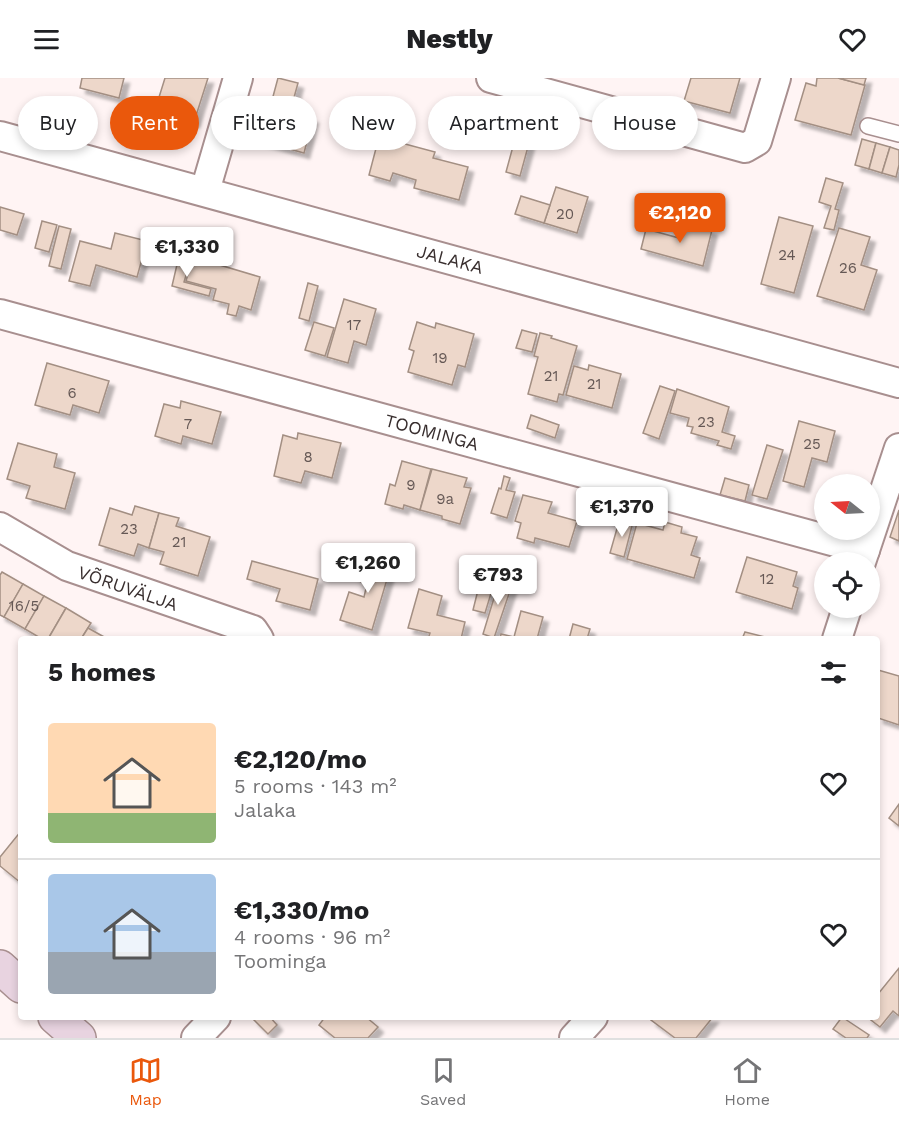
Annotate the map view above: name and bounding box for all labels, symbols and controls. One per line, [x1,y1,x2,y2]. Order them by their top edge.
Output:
icon: menu [30,23,63,56]
text: Nestly [406,23,493,55]
icon: heart [836,23,869,56]
chip: Buy [18,96,98,150]
chip: Rent [110,96,199,150]
chip: Filters [211,96,317,150]
chip: New [329,96,416,150]
chip: Apartment [428,96,580,150]
chip: House [592,96,698,150]
pin: €2,120 [631,193,729,244]
text: €2,120 [648,200,712,224]
house number: 20 [556,205,574,223]
pin: €1,330 [138,227,236,278]
text: €1,330 [154,234,220,258]
street label: JALAKA [414,240,486,278]
house number: 24 [778,246,796,264]
house number: 26 [839,259,857,277]
house number: 17 [347,316,361,334]
house number: 19 [432,349,448,367]
house number: 21 [544,367,558,385]
house number: 21 [587,375,601,393]
house number: 6 [67,384,77,402]
street label: TOOMINGA [383,409,481,455]
house number: 23 [697,413,715,431]
house number: 7 [184,415,192,433]
house number: 25 [803,435,821,453]
house number: 8 [303,448,313,466]
north arrow [814,474,880,540]
map controls [814,474,880,618]
house number: 9 [406,476,416,494]
pin: €1,370 [573,487,671,538]
house number: 9a [436,490,454,508]
text: €1,370 [590,494,654,518]
house number: 23 [120,520,138,538]
house number: 21 [172,533,186,551]
pin: €1,260 [319,543,417,594]
text: €1,260 [335,550,401,574]
button: locate [814,552,880,618]
pin: €793 [462,555,534,606]
street label: VÕRUVÄLJA [75,561,181,615]
text: €793 [473,562,523,586]
house number: 12 [760,570,774,588]
house number: 16/5 [9,597,39,615]
icon: filters [817,656,850,689]
text: 5 homes [48,657,156,687]
text: €2,120/mo [234,744,367,774]
icon: home [96,747,168,819]
icon: heart [817,767,850,800]
text: 5 rooms · 143 m² [234,774,397,798]
text: Jalaka [234,798,296,822]
text: €1,330/mo [234,895,369,925]
icon: home [96,898,168,970]
icon: heart [817,918,850,951]
text: 4 rooms · 96 m² [234,925,390,949]
text: Toominga [234,949,327,973]
tab: Map [129,1054,162,1109]
tab: Saved [420,1054,466,1109]
tab: Home [724,1054,770,1109]

